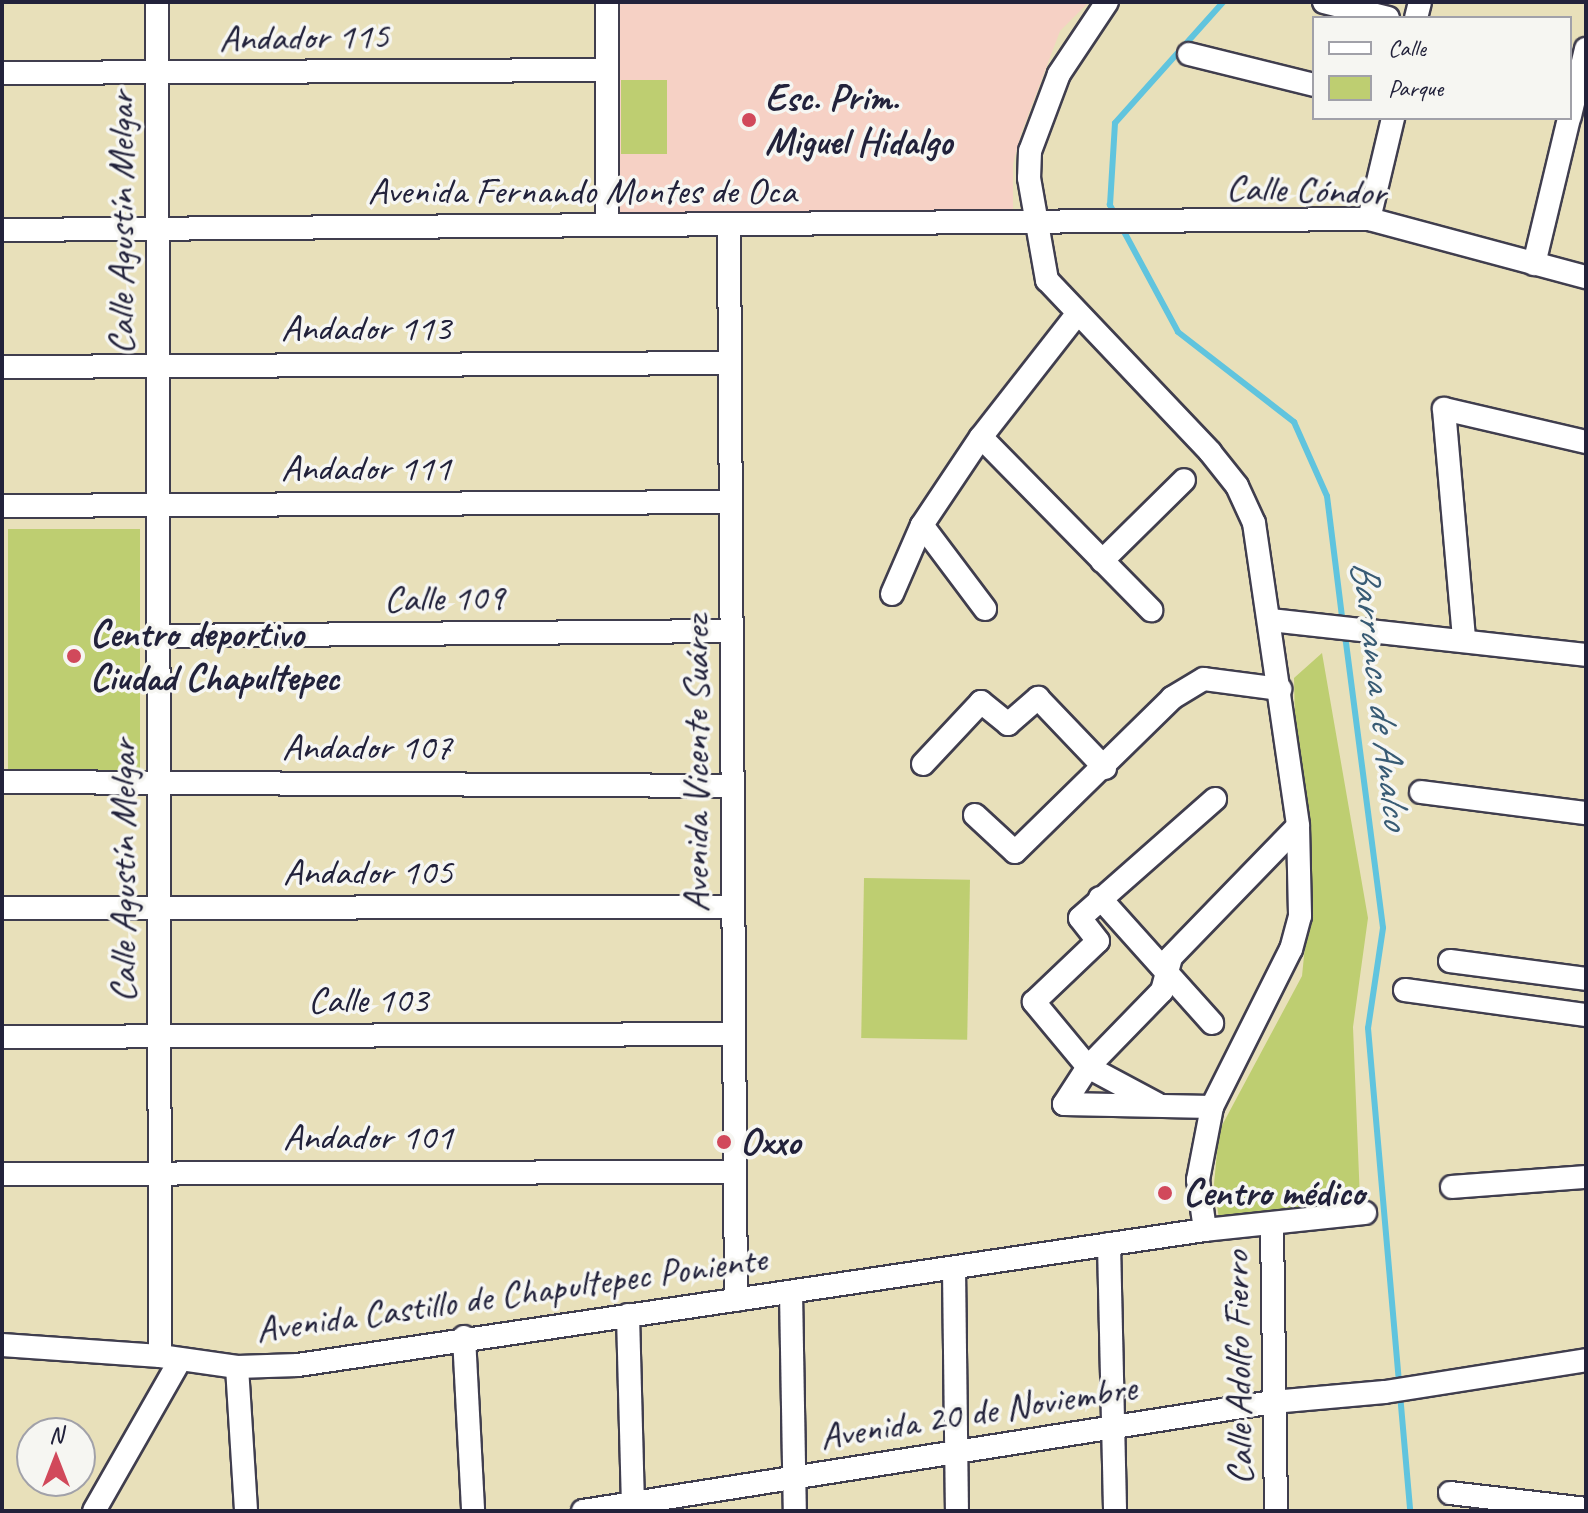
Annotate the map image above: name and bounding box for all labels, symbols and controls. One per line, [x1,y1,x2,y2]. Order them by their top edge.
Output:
street label: Andador 115 [219,13,389,61]
legend [1312,16,1572,120]
text: Calle [1388,33,1426,63]
text: Parque [1388,73,1443,103]
place label: Esc. Prim. Miguel Hidalgo [765,75,952,164]
street label: Calle Agustín Melgar [98,91,144,355]
marker: Esc. Prim. Miguel Hidalgo [740,111,758,129]
street label: Calle Cóndor [1226,164,1386,216]
street label: Avenida Fernando Montes de Oca [368,168,796,214]
street label: Andador 113 [281,305,451,351]
street label: Andador 111 [281,445,451,491]
water label: Barranca de Analco [1341,557,1421,831]
street label: Calle 109 [383,574,505,622]
place label: Centro deportivo Ciudad Chapultepec [90,611,340,700]
street label: Avenida Vicente Suárez [673,616,719,912]
marker: Centro deportivo Ciudad Chapultepec [65,647,83,665]
street label: Andador 107 [282,724,452,770]
street label: Calle Agustín Melgar [100,739,146,1003]
street label: Andador 105 [283,849,453,895]
street label: Calle 103 [308,977,428,1023]
street label: Andador 101 [283,1114,453,1160]
place label: Oxxo [740,1119,800,1165]
marker: Oxxo [715,1133,733,1151]
place label: Centro médico [1183,1170,1365,1216]
marker: Centro médico [1154,1182,1176,1204]
street label: Avenida Castillo de Chapultepec Poniente [252,1235,770,1353]
street label: Calle Adolfo Fierro [1213,1250,1263,1486]
street label: Avenida 20 de Noviembre [816,1364,1140,1460]
north arrow [16,1417,96,1497]
text: N [49,1421,63,1449]

